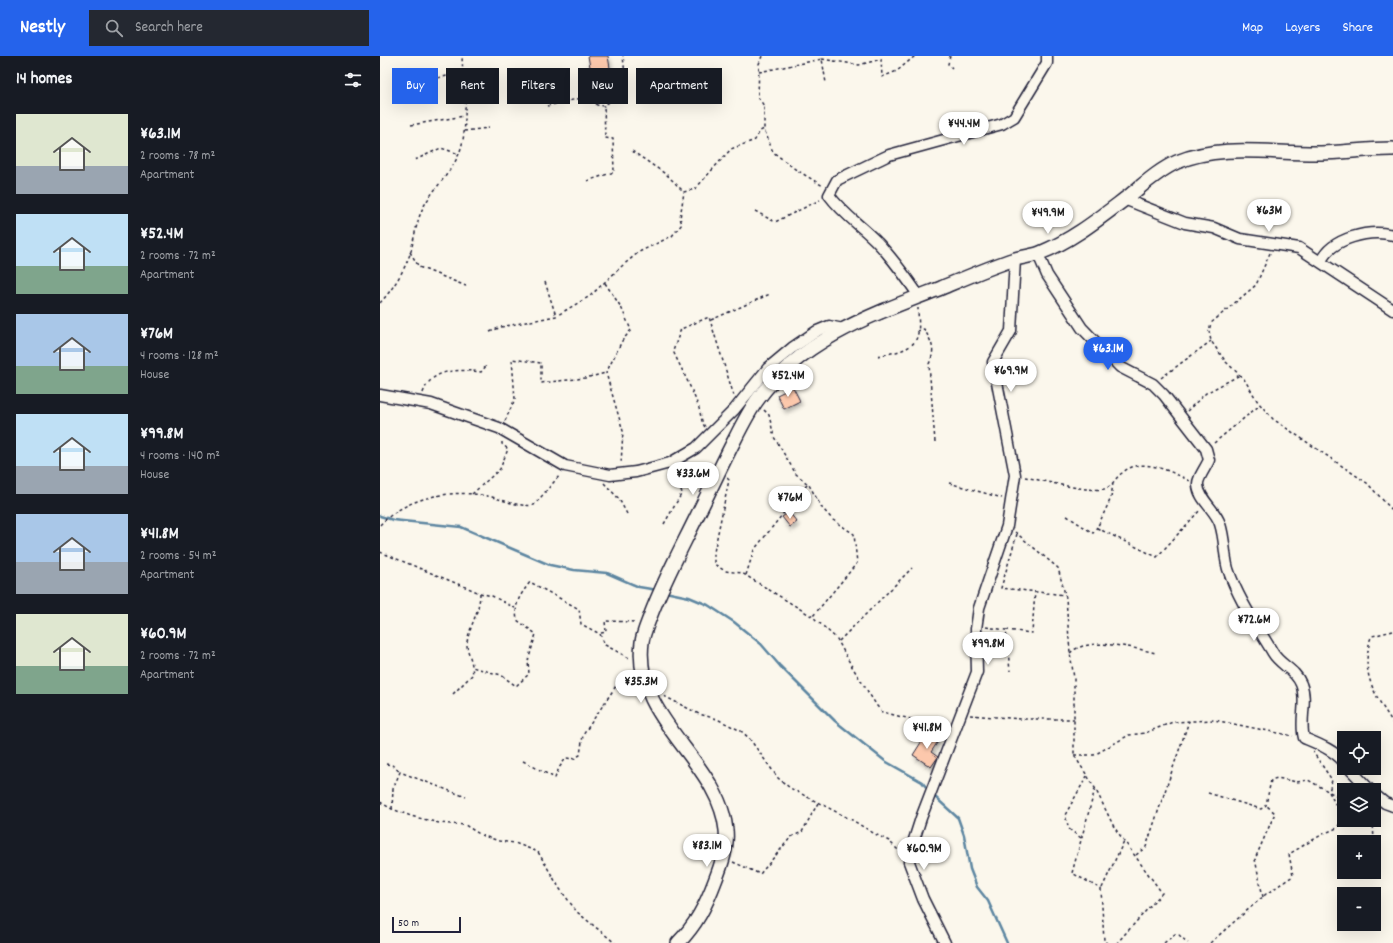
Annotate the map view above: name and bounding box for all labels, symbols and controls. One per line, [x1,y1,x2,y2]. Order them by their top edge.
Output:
search box [89,10,369,46]
text: Nestly [20,15,65,42]
icon: search [103,17,125,39]
text: Search here [135,17,203,39]
text: Map [1242,18,1263,38]
text: Layers [1285,18,1320,38]
text: Share [1342,18,1373,38]
text: 14 homes [16,68,72,92]
chip: Buy [392,68,438,104]
chip: Rent [446,68,499,104]
chip: Filters [507,68,570,104]
chip: New [578,68,628,104]
chip: Apartment [636,68,722,104]
icon: filters [342,69,364,91]
pin: ¥44.4M [931,112,997,146]
text: ¥44.4M [948,115,980,134]
text: ¥63.1M [140,123,181,147]
icon: home [48,130,96,178]
text: 2 rooms · 78 m² [140,147,215,166]
text: Apartment [140,166,194,185]
pin: ¥63M [1245,199,1293,233]
pin: ¥49.9M [1015,201,1081,235]
text: ¥63M [1256,202,1282,221]
text: ¥49.9M [1031,204,1065,223]
text: ¥52.4M [140,223,183,247]
icon: home [48,230,96,278]
text: 2 rooms · 72 m² [140,247,216,266]
text: Apartment [140,266,194,285]
text: ¥76M [140,323,173,347]
icon: home [48,330,96,378]
pin: ¥63.1M [1075,337,1141,371]
text: ¥63.1M [1092,340,1124,359]
text: 4 rooms · 128 m² [140,347,218,366]
pin: ¥69.9M [978,359,1044,393]
text: ¥69.9M [994,362,1028,381]
pin: ¥52.4M [755,364,821,398]
text: House [140,366,169,385]
text: ¥52.4M [771,367,805,386]
text: ¥99.8M [140,423,183,447]
icon: home [48,430,96,478]
text: 4 rooms · 140 m² [140,447,220,466]
pin: ¥33.6M [660,462,726,496]
text: ¥33.6M [676,465,710,484]
text: House [140,466,169,485]
pin: ¥76M [766,486,814,520]
text: ¥76M [777,489,803,508]
text: ¥41.8M [140,523,179,547]
icon: home [48,530,96,578]
text: 2 rooms · 54 m² [140,547,216,566]
text: Apartment [140,566,194,585]
pin: ¥72.6M [1221,608,1287,642]
text: ¥72.6M [1237,611,1271,630]
text: ¥60.9M [140,623,186,647]
icon: home [48,630,96,678]
pin: ¥99.8M [955,632,1021,666]
text: ¥99.8M [971,635,1005,654]
text: 2 rooms · 72 m² [140,647,216,666]
text: Apartment [140,666,194,685]
pin: ¥35.3M [608,670,674,704]
text: ¥35.3M [624,673,658,692]
pin: ¥41.8M [894,716,960,750]
text: ¥41.8M [912,719,942,738]
map controls [1337,731,1381,931]
button: locate [1337,731,1381,775]
button: layers [1337,783,1381,827]
pin: ¥83.1M [674,834,740,868]
button: + [1337,835,1381,879]
text: ¥83.1M [692,837,722,856]
pin: ¥60.9M [891,837,957,871]
text: ¥60.9M [906,840,942,859]
button: − [1337,887,1381,931]
scale bar [392,915,461,934]
text: 50 m [398,916,419,932]

